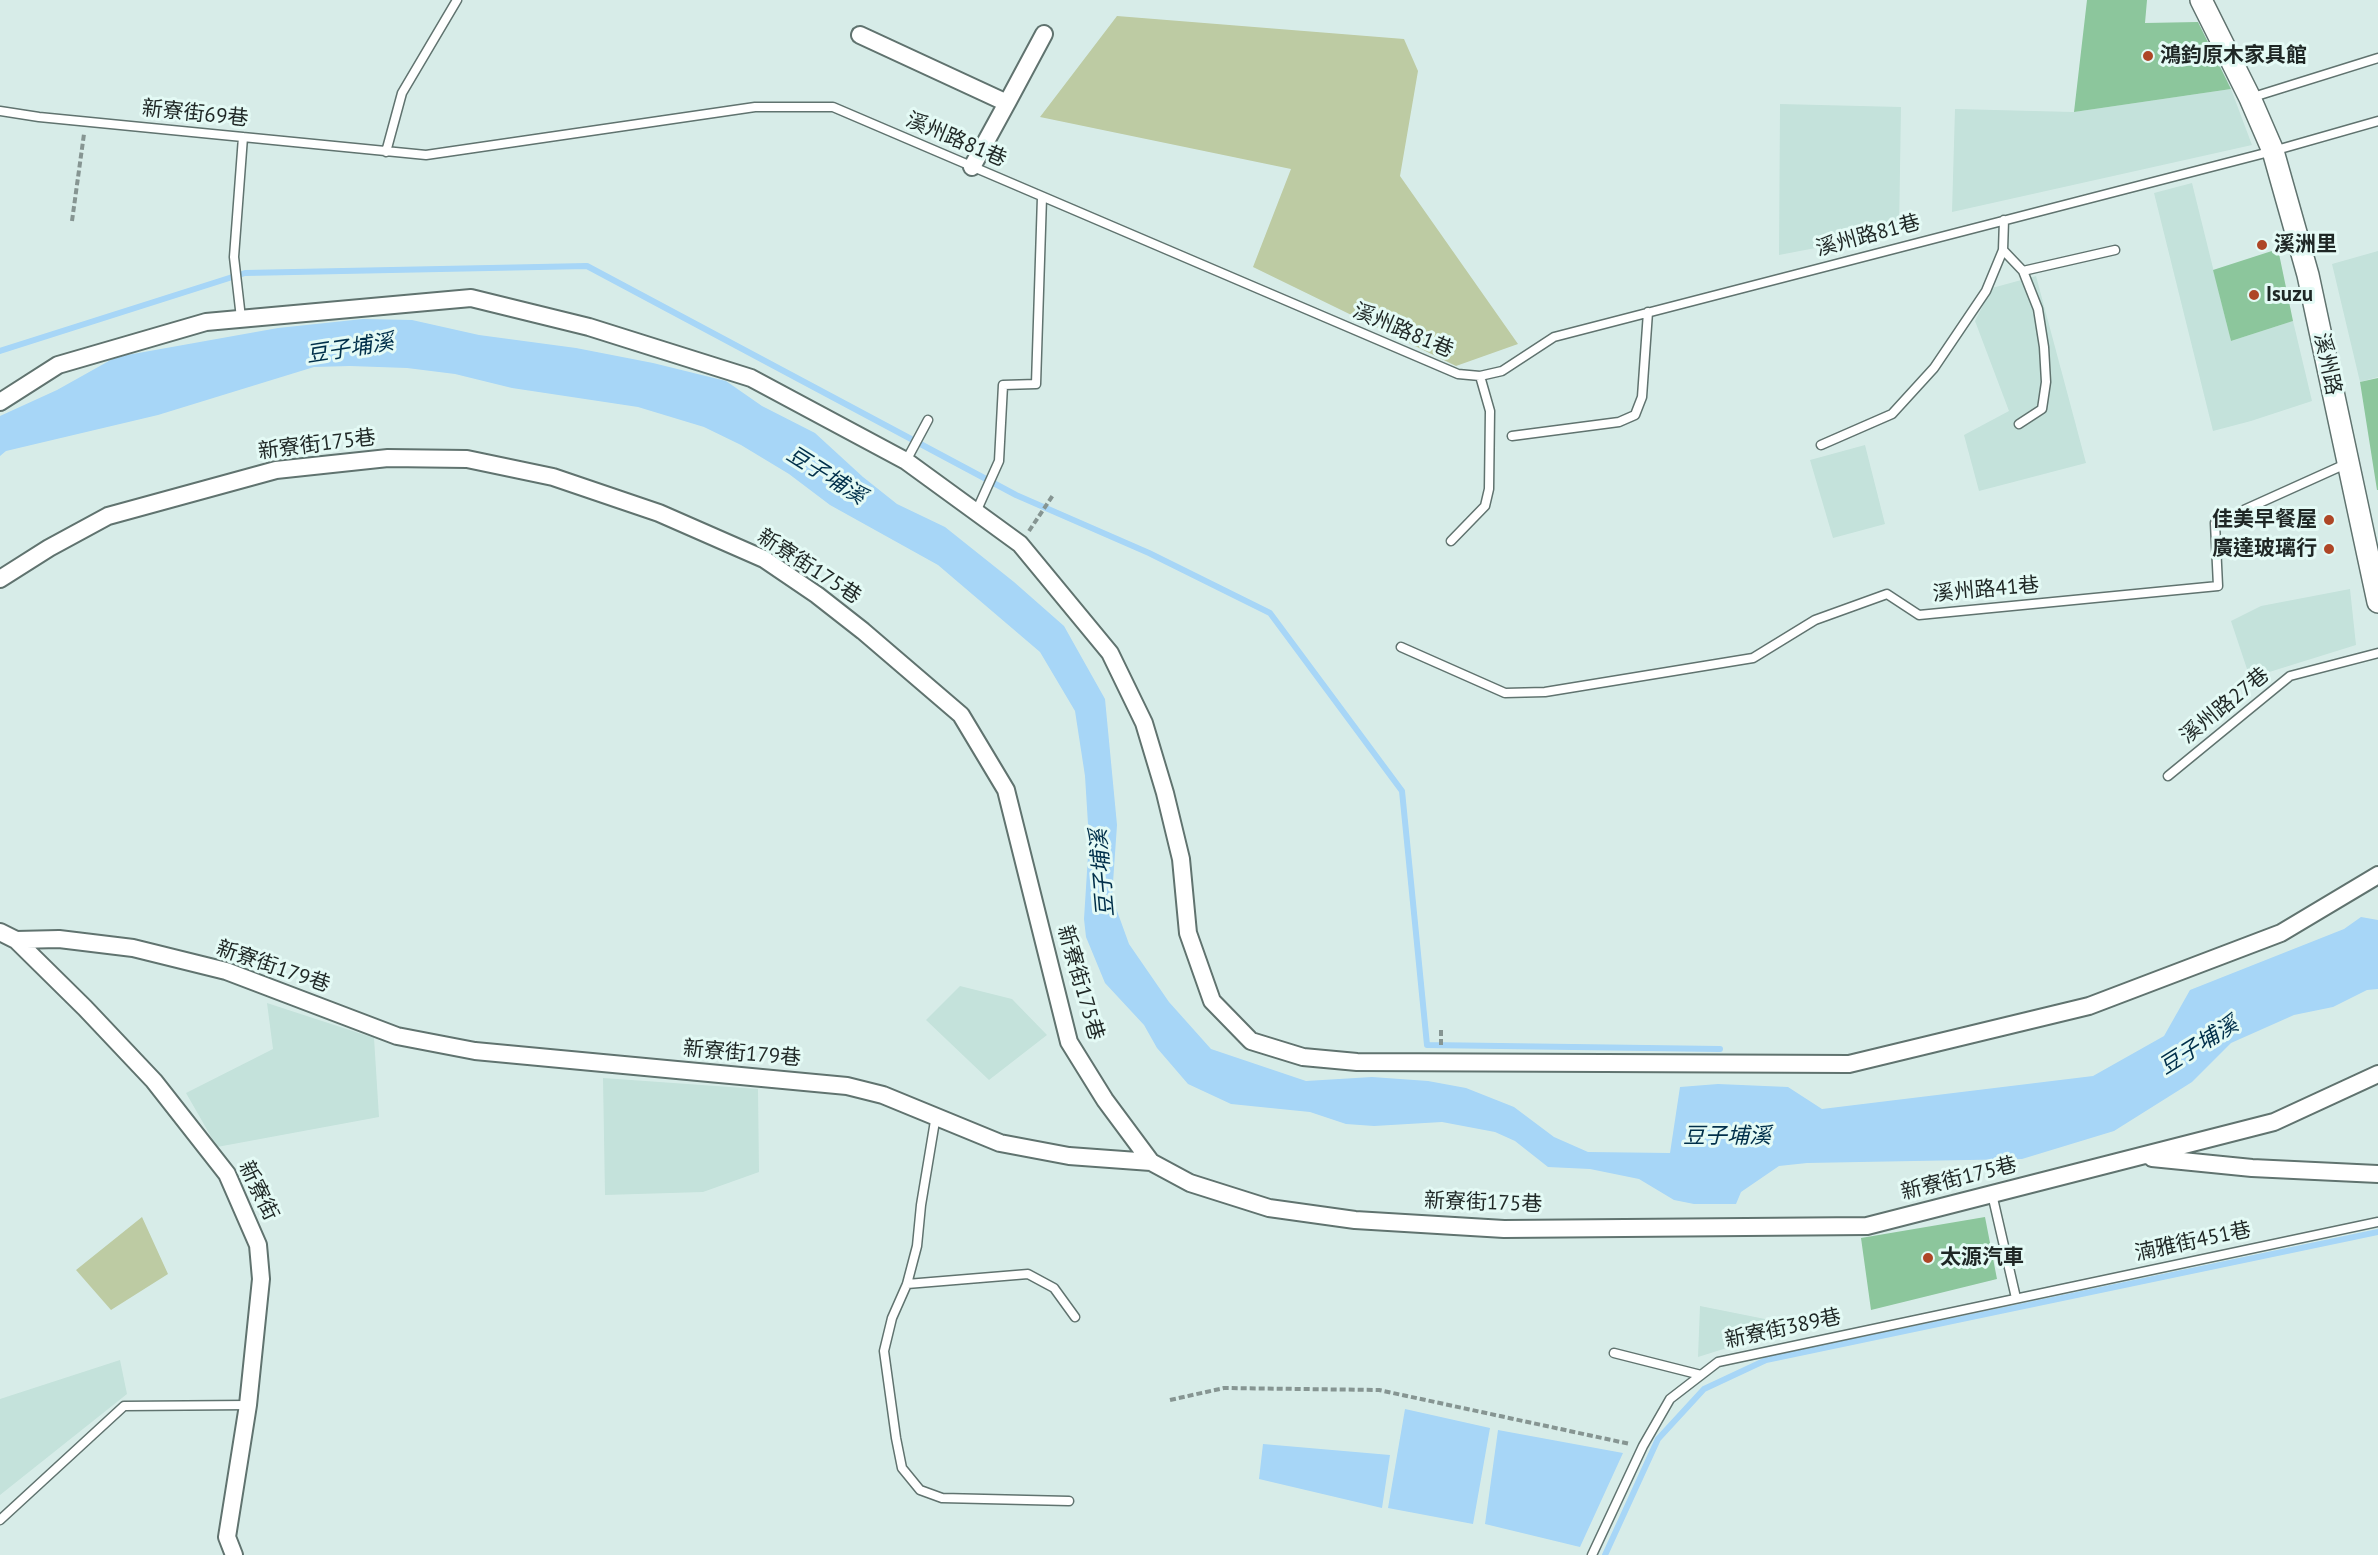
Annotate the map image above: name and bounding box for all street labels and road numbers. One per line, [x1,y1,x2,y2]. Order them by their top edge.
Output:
street label: 新寮街69巷 [141,96,249,132]
street label: 溪州路81巷 [902,108,1010,172]
street label: 溪州路81巷 [1813,210,1923,262]
street label: 溪州路81巷 [1349,299,1457,363]
street label: 溪州路 [2308,331,2346,397]
street label: 新寮街175巷 [257,425,377,465]
street label: 新寮街175巷 [753,524,865,610]
street label: 溪州路41巷 [1932,573,2040,607]
street label: 溪州路27巷 [2176,663,2274,749]
street label: 新寮街175巷 [1052,923,1108,1043]
street label: 新寮街179巷 [213,936,333,998]
street label: 新寮街179巷 [682,1036,802,1072]
street label: 新寮街175巷 [1899,1152,2019,1206]
street label: 新寮街 [233,1157,283,1225]
street label: 新寮街175巷 [1423,1188,1543,1218]
street label: 湳雅街451巷 [2133,1217,2253,1267]
street label: 新寮街389巷 [1723,1304,1843,1354]

